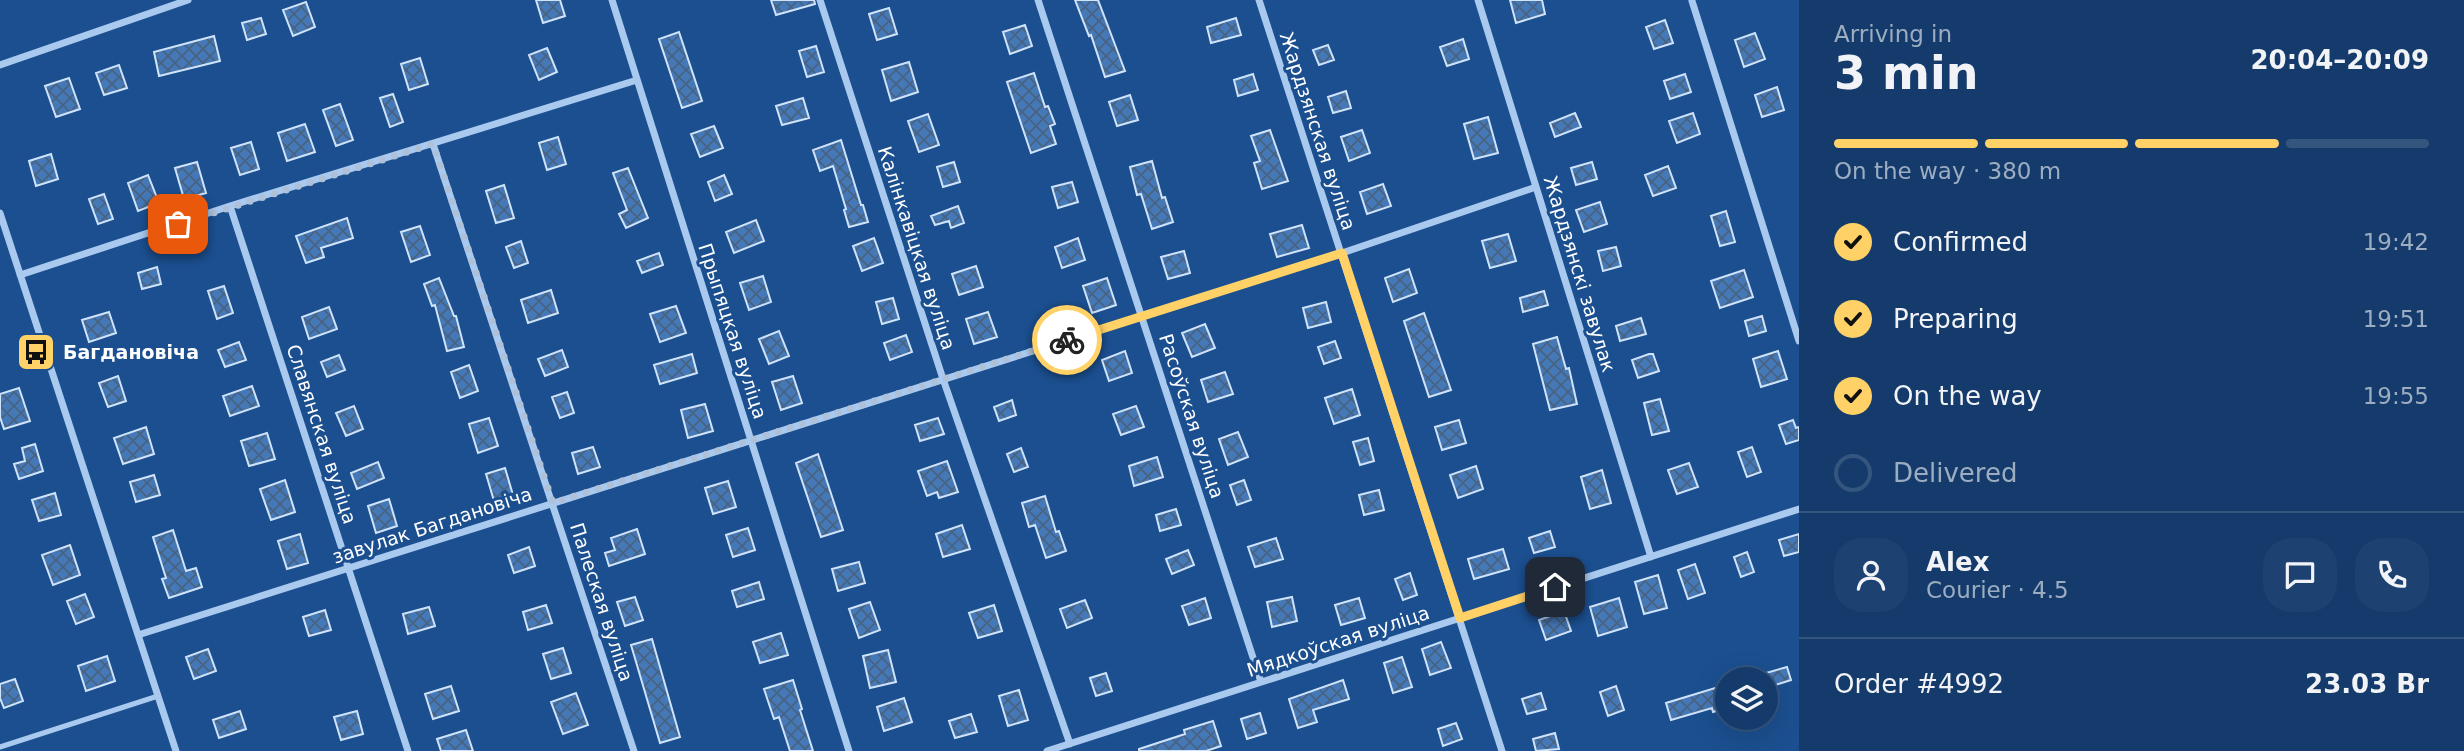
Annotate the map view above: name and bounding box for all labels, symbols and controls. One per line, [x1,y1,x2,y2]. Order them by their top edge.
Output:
text: Arriving in [1834,21,1952,47]
street label: Жардзянская вуліца [1276,29,1360,233]
text: 20:04–20:09 [2250,45,2429,75]
text: 3 min [1834,46,1978,100]
street label: Калінкавіцкая вуліца [874,144,960,352]
text: On the way · 380 m [1834,158,2061,184]
street label: Жардзянскі завулак [1540,173,1620,375]
pin [148,194,208,254]
icon: bag [159,205,197,243]
icon: check [1834,223,1872,261]
text: Confirmed [1893,227,2028,257]
text: 19:42 [2363,229,2429,255]
street label: Прыпяцкая вуліца [694,240,772,422]
icon: check [1834,300,1872,338]
text: Preparing [1893,304,2018,334]
courier [1032,305,1102,375]
text: 19:51 [2363,306,2429,332]
icon: bike [1048,321,1086,359]
bus stop icon: Багдановіча [15,331,57,373]
street label: Расоўская вуліца [1155,331,1229,501]
place label: Багдановіча [63,341,199,363]
street label: Славянская вуліца [283,341,361,527]
icon: check [1834,377,1872,415]
text: On the way [1893,381,2042,411]
text: 19:55 [2363,383,2429,409]
text: Delivered [1893,458,2017,488]
street label: завулак Багдановіча [330,482,534,568]
street label: Палеская вуліца [566,520,638,684]
button: person [1834,538,1908,612]
button: chat [2263,538,2337,612]
button: phone [2355,538,2429,612]
text: Alex [1926,547,1989,577]
pin [1525,557,1585,617]
icon: home [1536,568,1574,606]
text: Courier · 4.5 [1926,577,2069,603]
street label: Мядкоўская вуліца [1244,601,1432,681]
map controls [1715,667,1778,730]
button: layers [1715,667,1778,730]
text: Order #4992 [1834,669,2004,699]
text: 23.03 Br [2305,669,2429,699]

